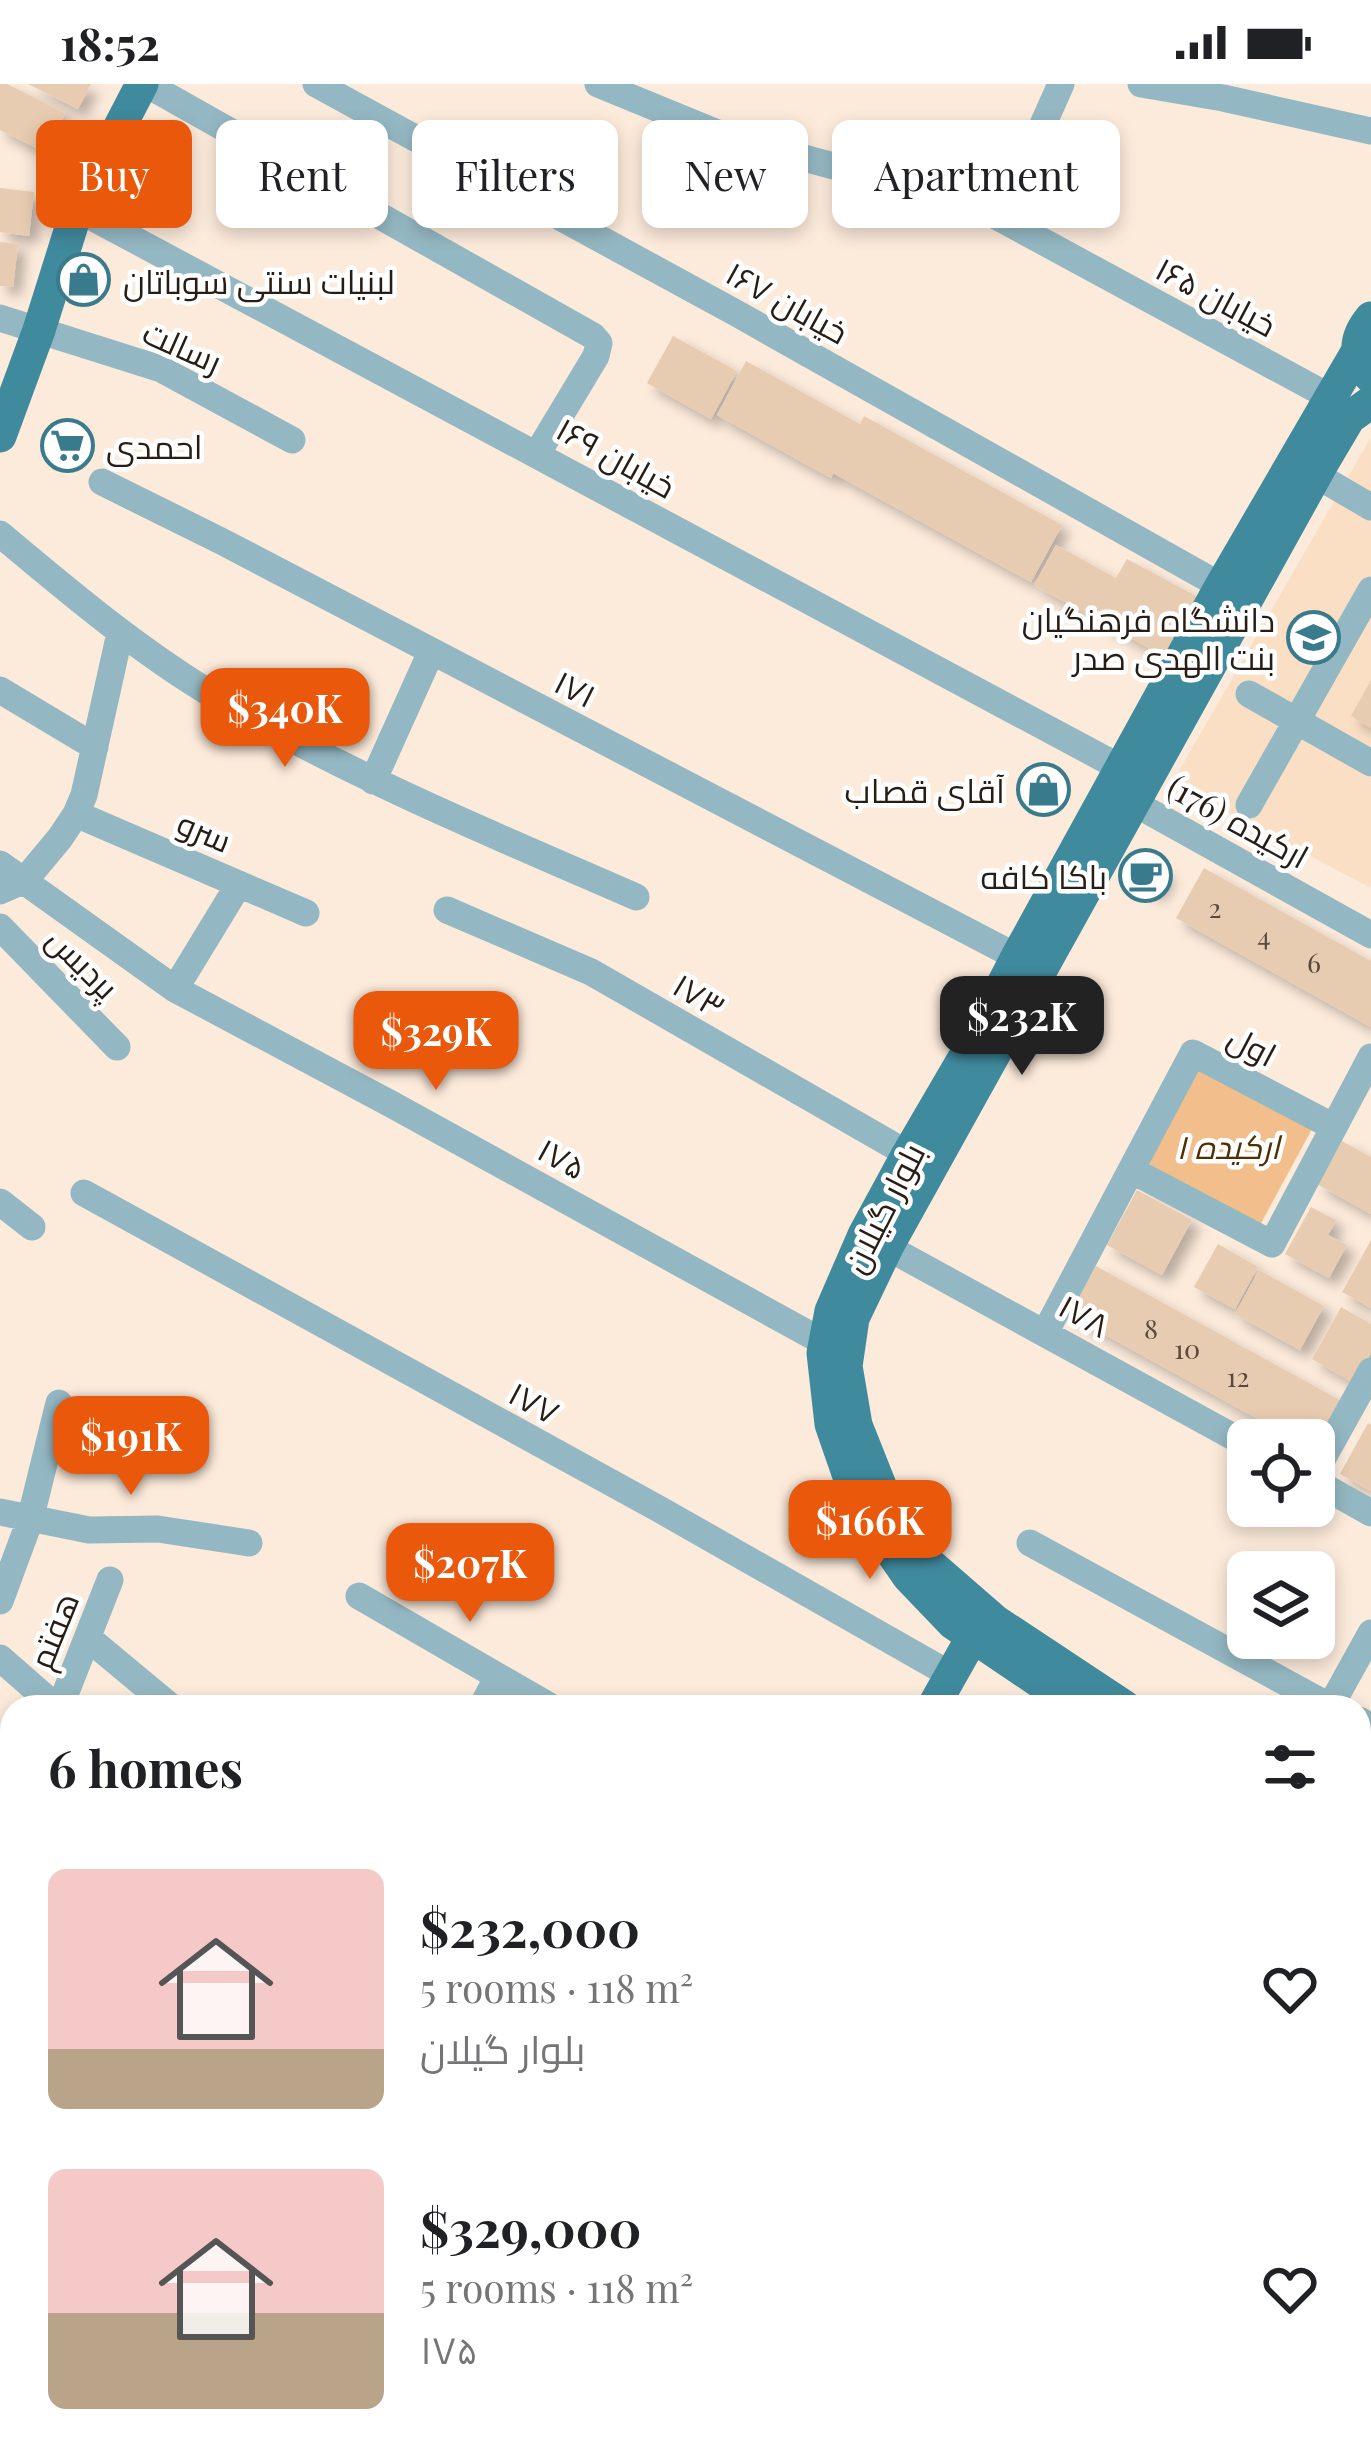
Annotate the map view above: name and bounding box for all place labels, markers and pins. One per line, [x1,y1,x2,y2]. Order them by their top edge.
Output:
shop icon: لبنیات سنتی سوباتان [56,252,112,308]
place label: لبنیات سنتی سوباتان [123,258,395,303]
supermarket icon: احمدی [39,417,95,473]
place label: احمدی [106,423,203,467]
place label: دانشگاه فرهنگیان بنت الهدی صدر [1022,596,1275,678]
school or university icon: دانشگاه فرهنگیان بنت الهدی صدر [1286,609,1342,665]
pin: $340K [201,668,369,770]
shop icon: آقای قصاب [1016,761,1072,817]
place label: آقای قصاب [845,767,1005,811]
cafe icon: باکا کافه [1118,847,1174,903]
place label: باکا کافه [980,853,1107,897]
pin: $232K [938,976,1106,1078]
pin: $329K [352,991,520,1093]
pin: $191K [47,1396,215,1498]
pin: $166K [786,1480,954,1582]
pin: $207K [386,1523,554,1625]

